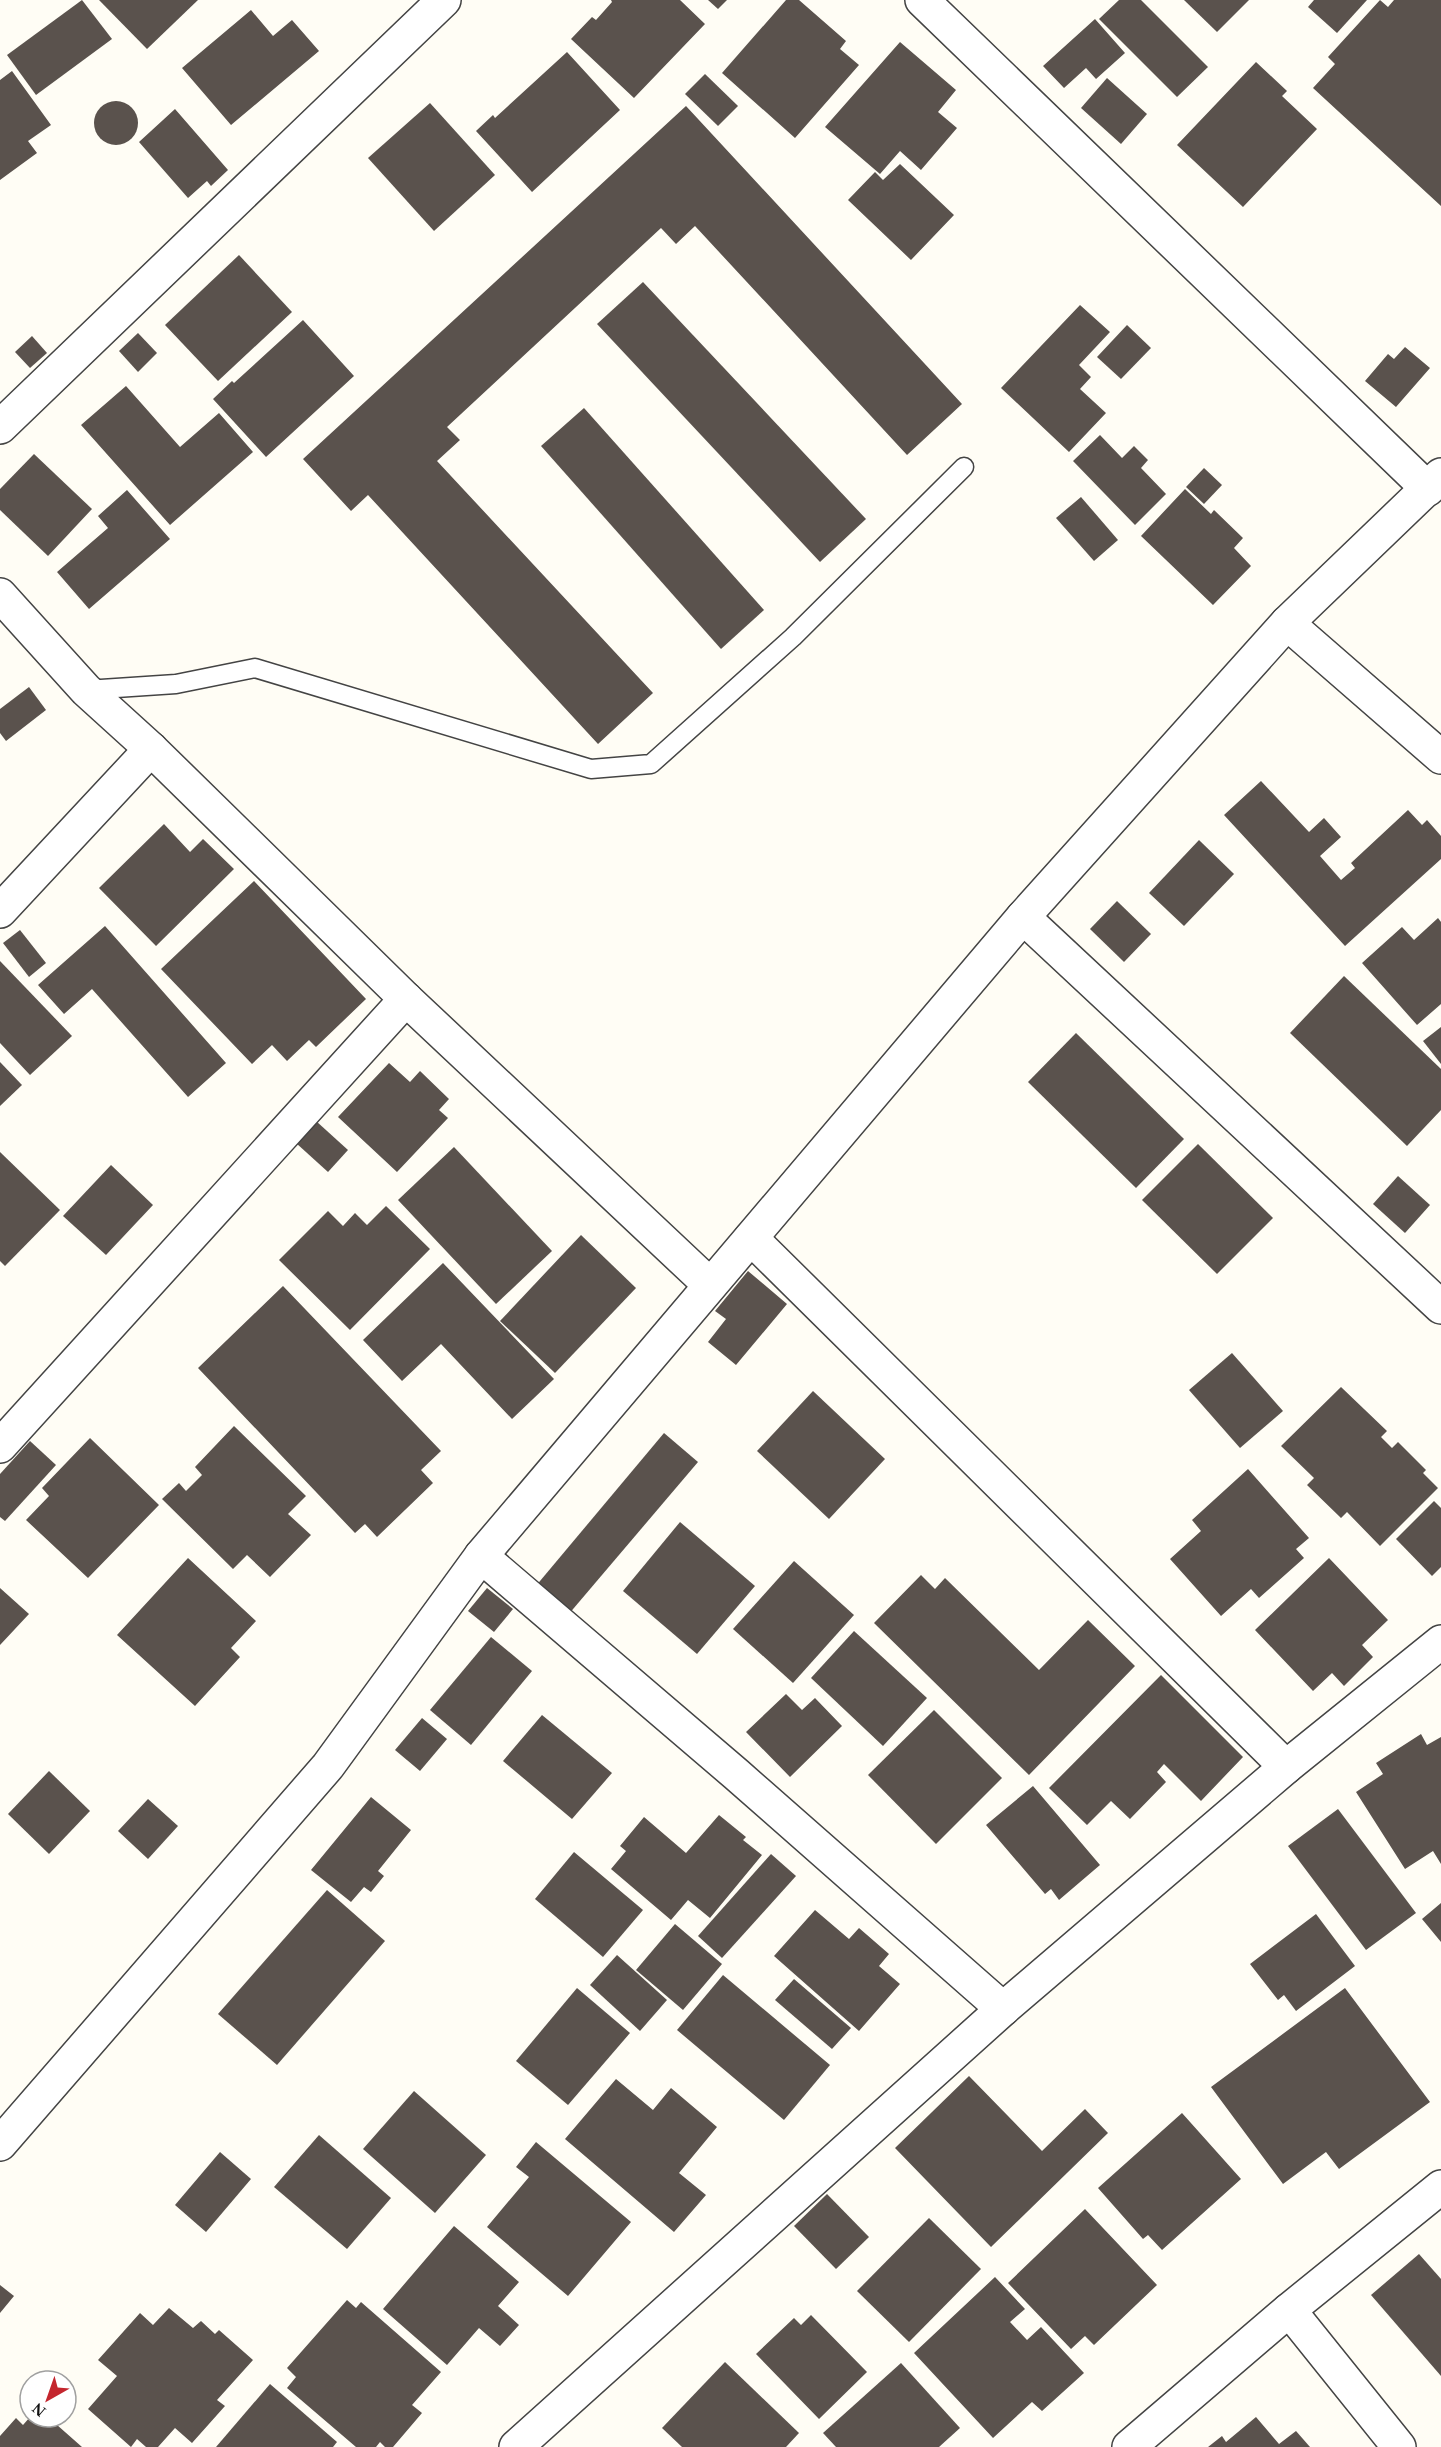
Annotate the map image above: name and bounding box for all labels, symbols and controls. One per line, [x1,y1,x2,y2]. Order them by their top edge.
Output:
north arrow [18,2369,78,2429]
text: N [28,2400,49,2420]

